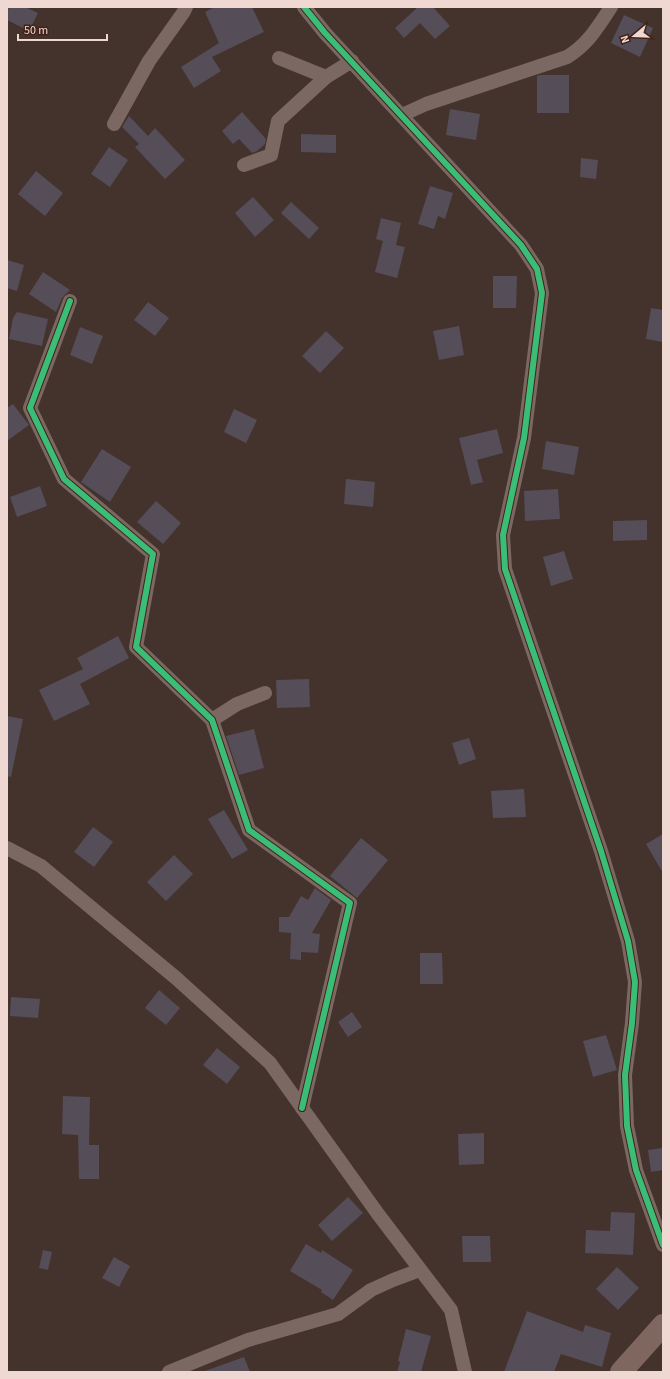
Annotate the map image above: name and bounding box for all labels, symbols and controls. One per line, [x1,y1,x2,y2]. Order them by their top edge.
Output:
scale bar [18,16,107,42]
north arrow [614,16,654,56]
text: 50 m [24,22,48,39]
text: N [617,33,633,45]

